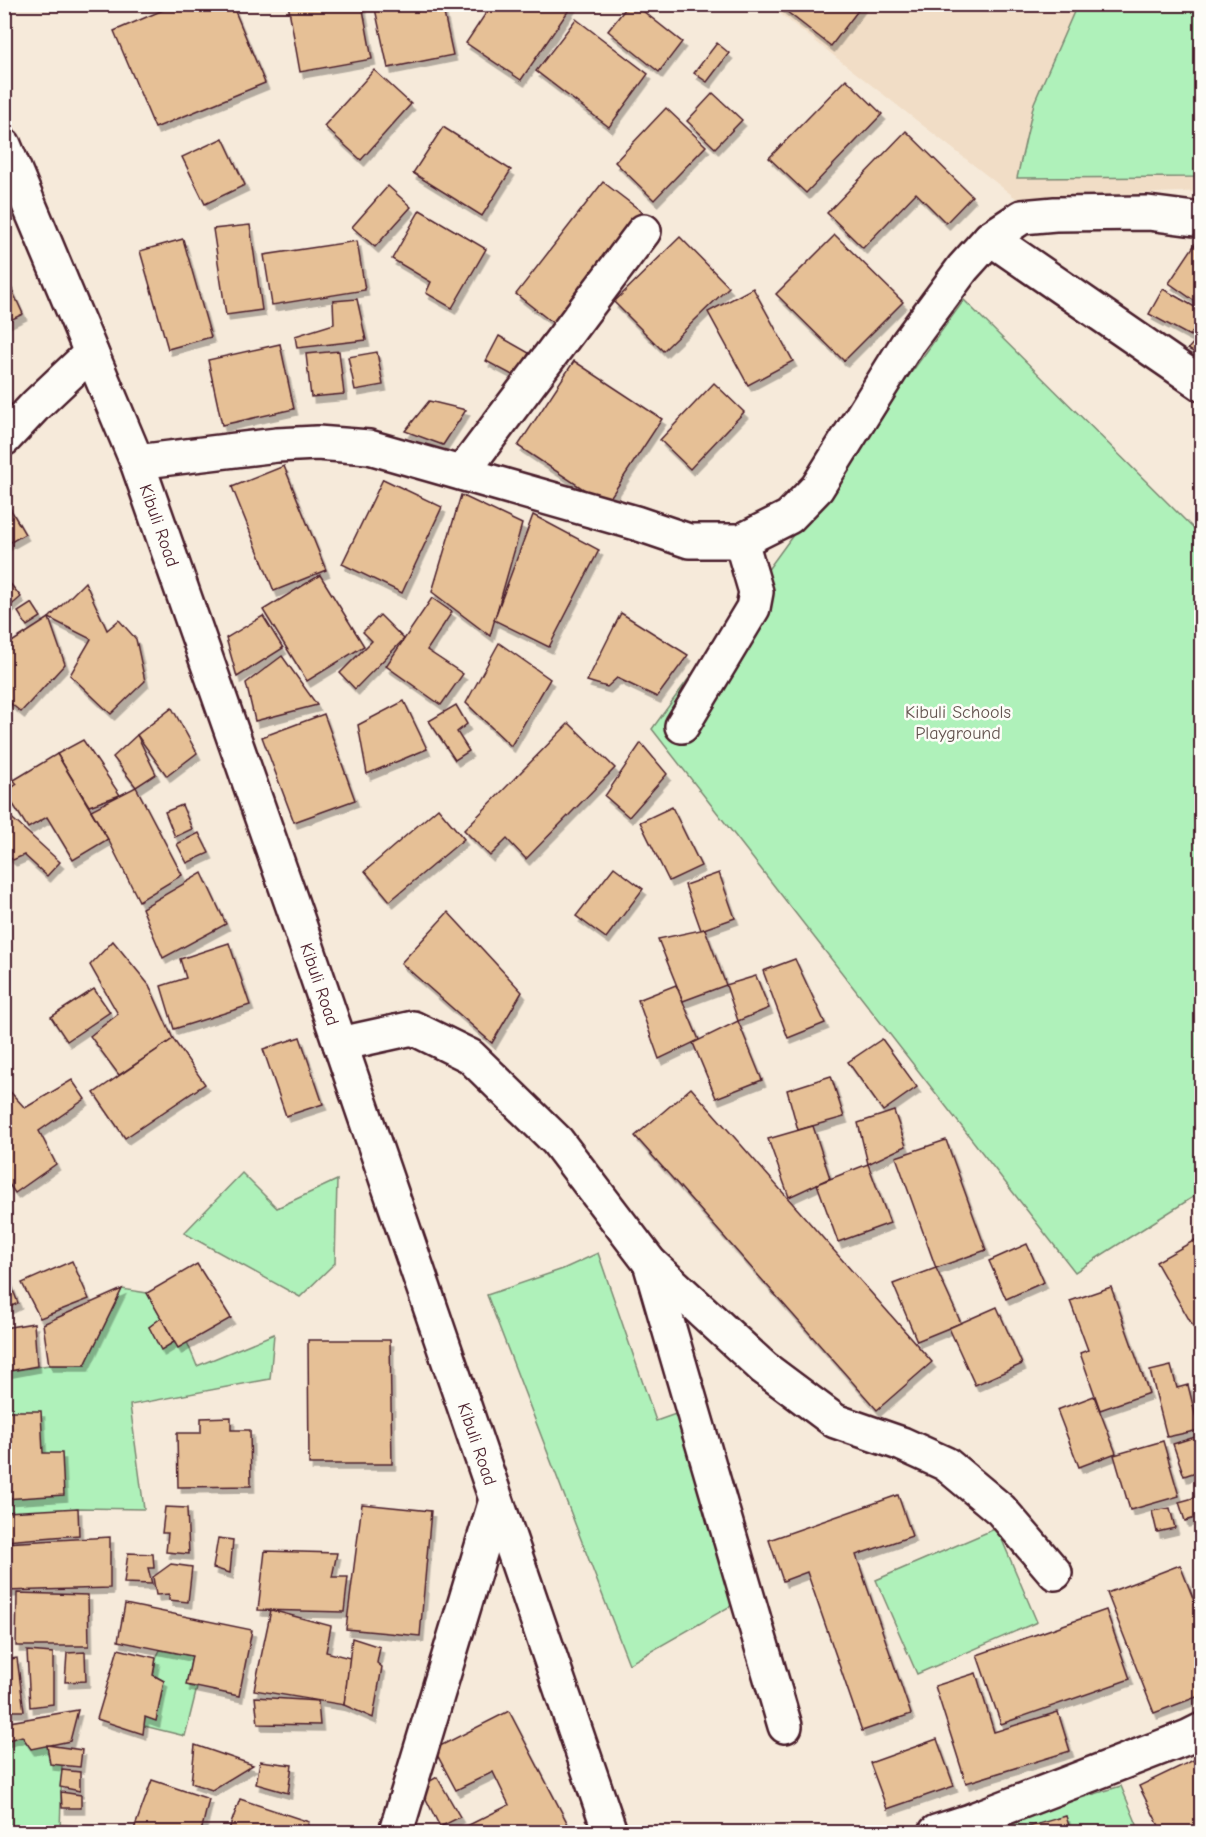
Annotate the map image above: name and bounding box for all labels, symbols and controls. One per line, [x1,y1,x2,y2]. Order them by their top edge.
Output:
street label: Kibuli Road [135,482,183,570]
park label: Kibuli Schools Playground [905,702,1011,744]
street label: Kibuli Road [295,940,343,1028]
street label: Kibuli Road [453,1400,501,1488]

